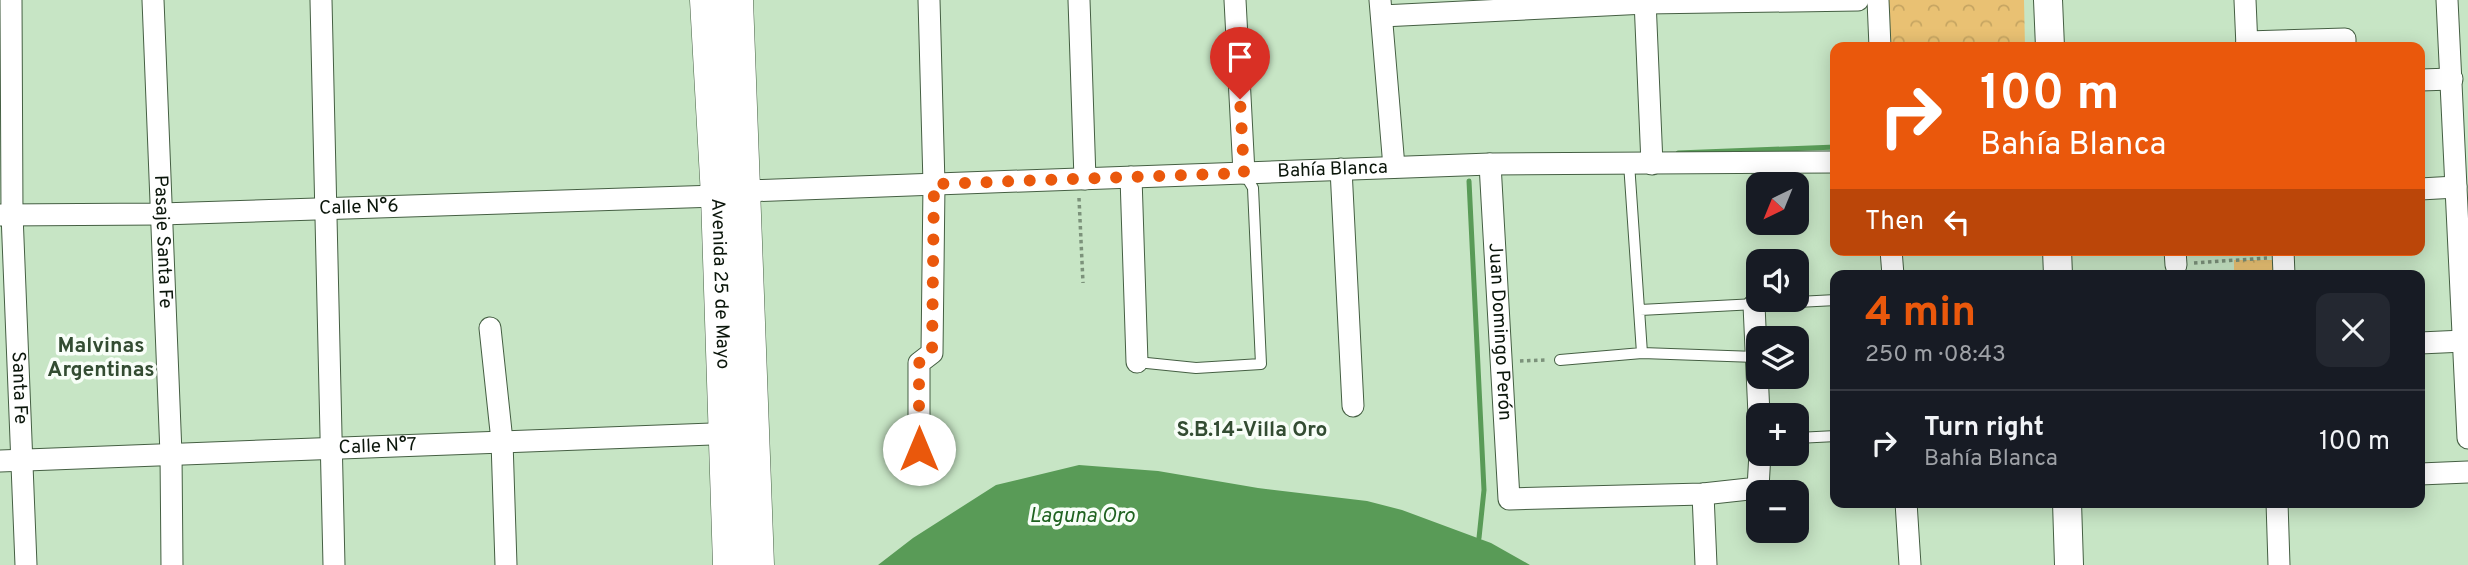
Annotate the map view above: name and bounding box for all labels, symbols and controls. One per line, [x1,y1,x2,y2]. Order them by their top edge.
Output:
pin [1210,27,1270,99]
icon: arrive [1221,38,1259,76]
text: 100 m [1980,65,2119,127]
icon: right [1865,70,1956,161]
text: Bahía Blanca [1980,126,2166,166]
street label: Bahía Blanca [1277,156,1388,184]
north arrow [1746,172,1810,234]
map controls [1746,172,1809,543]
street label: Pasaje Santa Fe [148,175,177,309]
street label: Calle N°6 [319,194,399,221]
street label: Avenida 25 de Mayo [705,198,735,370]
icon: left [1938,203,1976,241]
text: Then [1865,206,1924,239]
street label: Juan Domingo Perón [1482,242,1517,421]
button: sound [1746,249,1809,312]
text: 4 min [1865,288,1976,341]
button: close [2316,293,2390,367]
button: layers [1746,326,1809,389]
district label: Malvinas Argentinas [47,333,155,384]
text: 250 m · 08:43 [1865,341,2006,370]
street label: Santa Fe [5,351,32,425]
button: + [1746,403,1809,466]
position arrow [882,412,956,486]
text: Turn right [1924,412,2044,445]
district label: S.B.14-Villa Oro [1177,417,1327,444]
icon: right [1865,424,1903,462]
text: 100 m [2319,426,2390,459]
street label: Calle N°7 [338,433,417,460]
text: Bahía Blanca [1924,445,2058,474]
button: − [1746,480,1809,543]
water label: Laguna Oro [1029,503,1135,530]

